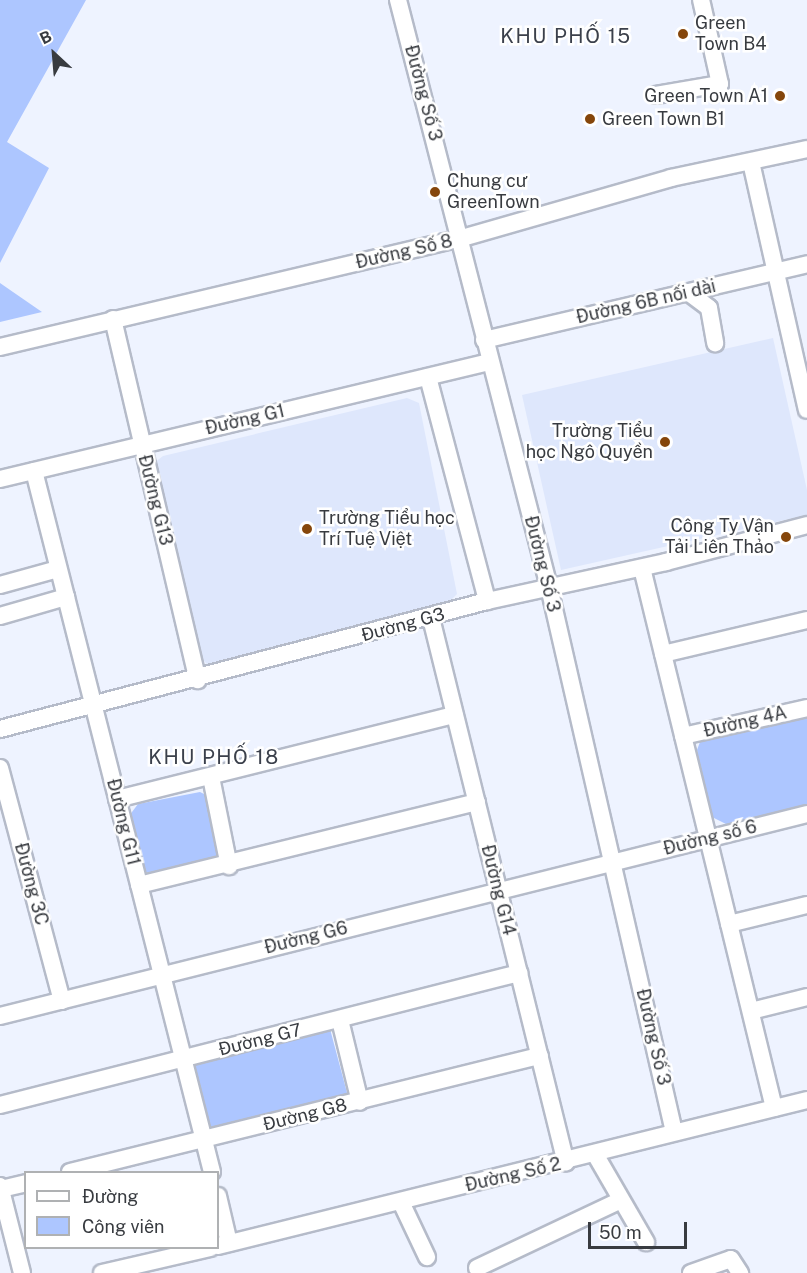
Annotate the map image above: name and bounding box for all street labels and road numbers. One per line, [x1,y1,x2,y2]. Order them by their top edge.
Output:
street label: Đường Số 3 [400,42,446,144]
street label: Đường Số 8 [353,230,455,274]
street label: Đường 6B nối dài [574,275,718,329]
street label: Đường G1 [203,400,287,440]
street label: Đường G13 [133,452,177,548]
street label: Đường Số 3 [520,513,564,615]
street label: Đường G3 [359,604,447,646]
street label: Đường 4A [701,702,789,742]
street label: Đường G11 [102,776,144,868]
street label: Đường số 6 [661,816,759,860]
street label: Đường 3C [10,840,52,928]
street label: Đường G14 [476,842,520,938]
street label: Đường G6 [262,917,350,959]
street label: Đường Số 3 [631,986,675,1088]
street label: Đường G7 [216,1019,304,1061]
street label: Đường G8 [261,1094,349,1136]
street label: Đường Số 2 [463,1153,563,1197]

